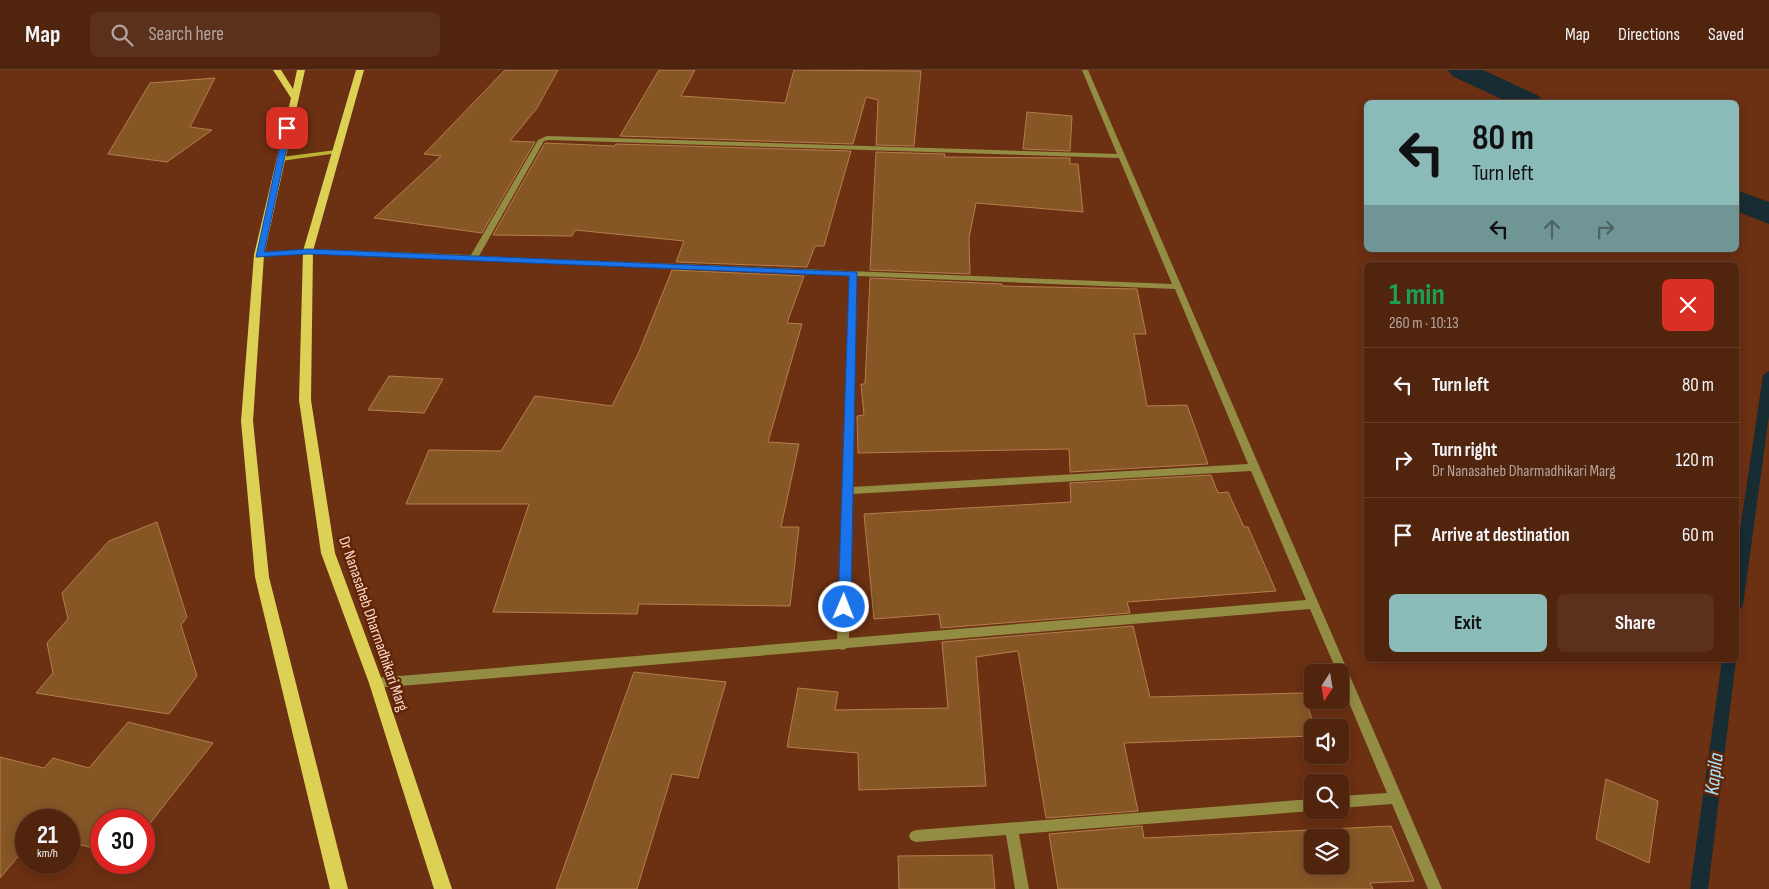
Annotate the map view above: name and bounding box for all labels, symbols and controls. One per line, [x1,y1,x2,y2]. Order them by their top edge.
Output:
search box [90,12,440,57]
text: Map [25,20,60,49]
icon: search [108,21,136,49]
text: Search here [148,23,224,46]
text: Map [1565,24,1590,45]
text: Directions [1618,24,1680,45]
text: Saved [1708,24,1744,45]
pin [266,107,308,149]
icon: arrive [273,114,301,142]
text: 80 m [1472,117,1534,160]
icon: left [1389,120,1454,185]
text: Turn left [1472,160,1534,187]
icon: left [1485,215,1513,243]
icon: ahead [1538,215,1566,243]
icon: right [1591,215,1619,243]
text: 1 min [1389,277,1445,313]
button: close [1662,279,1714,331]
text: 260 m · 10:13 [1389,314,1459,333]
icon: left [1389,371,1417,399]
text: Turn left [1432,374,1489,397]
text: 80 m [1682,374,1714,397]
text: Turn right [1432,439,1497,462]
icon: right [1389,446,1417,474]
text: 120 m [1676,449,1714,472]
text: Dr Nanasaheb Dharmadhikari Marg [1432,462,1616,481]
icon: arrive [1389,521,1417,549]
text: Arrive at destination [1432,524,1570,547]
text: 60 m [1682,524,1714,547]
street label: Dr Nanasaheb Dharmadhikari Marg [334,534,412,714]
position arrow [817,580,869,632]
button: Exit [1389,594,1547,652]
button: Share [1557,594,1714,652]
north arrow [1304,664,1349,709]
map controls [1304,664,1349,874]
button: sound [1304,719,1349,764]
water label: Kapila [1699,751,1729,796]
button: search [1304,774,1349,819]
speed limit sign: 30 [90,809,155,874]
text: 21 [37,820,58,851]
button: layers [1304,829,1349,874]
text: km/h [37,846,58,861]

